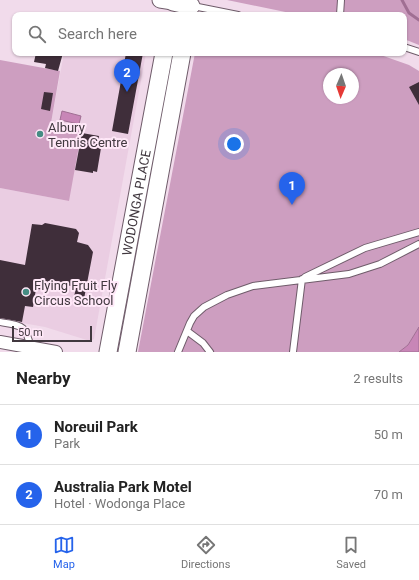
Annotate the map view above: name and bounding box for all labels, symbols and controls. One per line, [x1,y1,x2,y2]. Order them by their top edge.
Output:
search box [12,12,407,56]
icon: search [26,23,48,45]
text: Search here [58,25,137,43]
pin: 2 [114,59,140,92]
north arrow [323,68,359,104]
place label: Albury Tennis Centre [48,120,128,150]
marker: Albury Tennis Centre [35,129,45,139]
your location [224,134,244,154]
street label: WODONGA PLACE [119,149,154,257]
pin: 1 [279,172,305,205]
place label: Flying Fruit Fly Circus School [34,278,117,308]
marker: Flying Fruit Fly Circus School [21,287,31,297]
scale bar [12,324,92,343]
text: 50 m [18,326,43,339]
text: Nearby [16,368,71,388]
text: 2 results [353,371,403,386]
text: Noreuil Park [54,418,138,436]
text: 1 [25,427,33,442]
text: 50 m [374,427,403,442]
text: Park [54,436,80,451]
text: Australia Park Motel [54,478,192,496]
text: 2 [25,487,33,502]
text: 70 m [374,487,403,502]
text: Hotel · Wodonga Place [54,496,185,511]
tab: Map [53,534,75,571]
tab: Directions [181,534,230,571]
tab: Saved [336,534,366,571]

